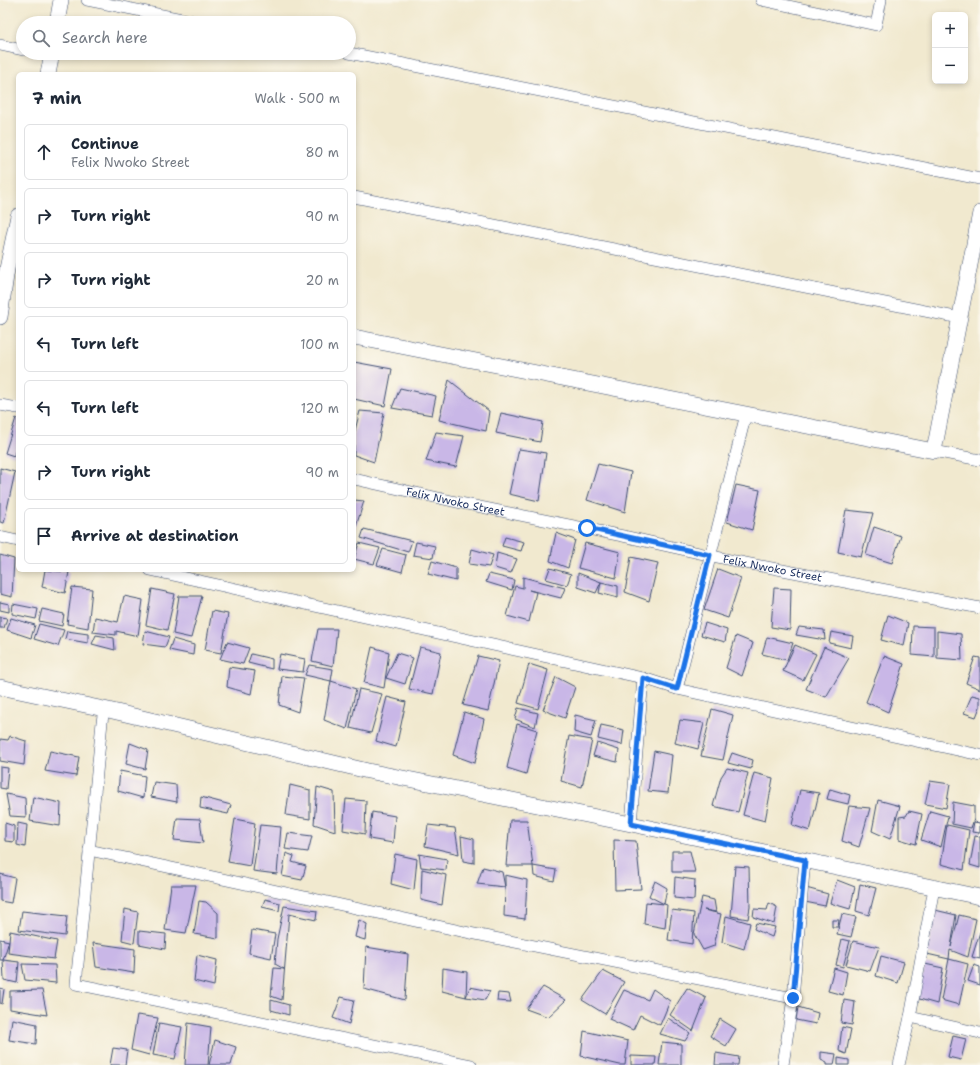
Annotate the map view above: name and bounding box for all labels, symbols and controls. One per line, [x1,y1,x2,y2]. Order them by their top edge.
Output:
map controls [932,12,968,84]
button: + [932,12,968,48]
search box [16,16,356,60]
icon: search [30,27,52,49]
text: Search here [62,28,148,48]
button: − [932,48,968,84]
text: 7 min [32,87,82,109]
text: Walk · 500 m [254,90,340,107]
text: Continue [71,134,139,154]
icon: ahead [33,141,55,163]
text: 80 m [305,144,339,161]
text: Felix Nwoko Street [71,154,190,171]
icon: right [33,205,55,227]
text: Turn right [71,206,151,226]
text: 90 m [305,208,339,225]
icon: right [33,269,55,291]
text: Turn right [71,270,151,290]
text: 20 m [306,272,339,289]
icon: left [33,333,55,355]
text: Turn left [71,334,139,354]
text: 100 m [300,336,339,353]
icon: left [33,397,55,419]
text: Turn left [71,398,139,418]
text: 120 m [301,400,339,417]
icon: right [33,461,55,483]
text: Turn right [71,462,151,482]
text: 90 m [305,464,339,481]
street label: Felix Nwoko Street [405,484,506,520]
route start [578,519,596,537]
icon: arrive [33,525,55,547]
text: Arrive at destination [71,526,239,546]
street label: Felix Nwoko Street [721,552,823,586]
route end [784,989,802,1007]

